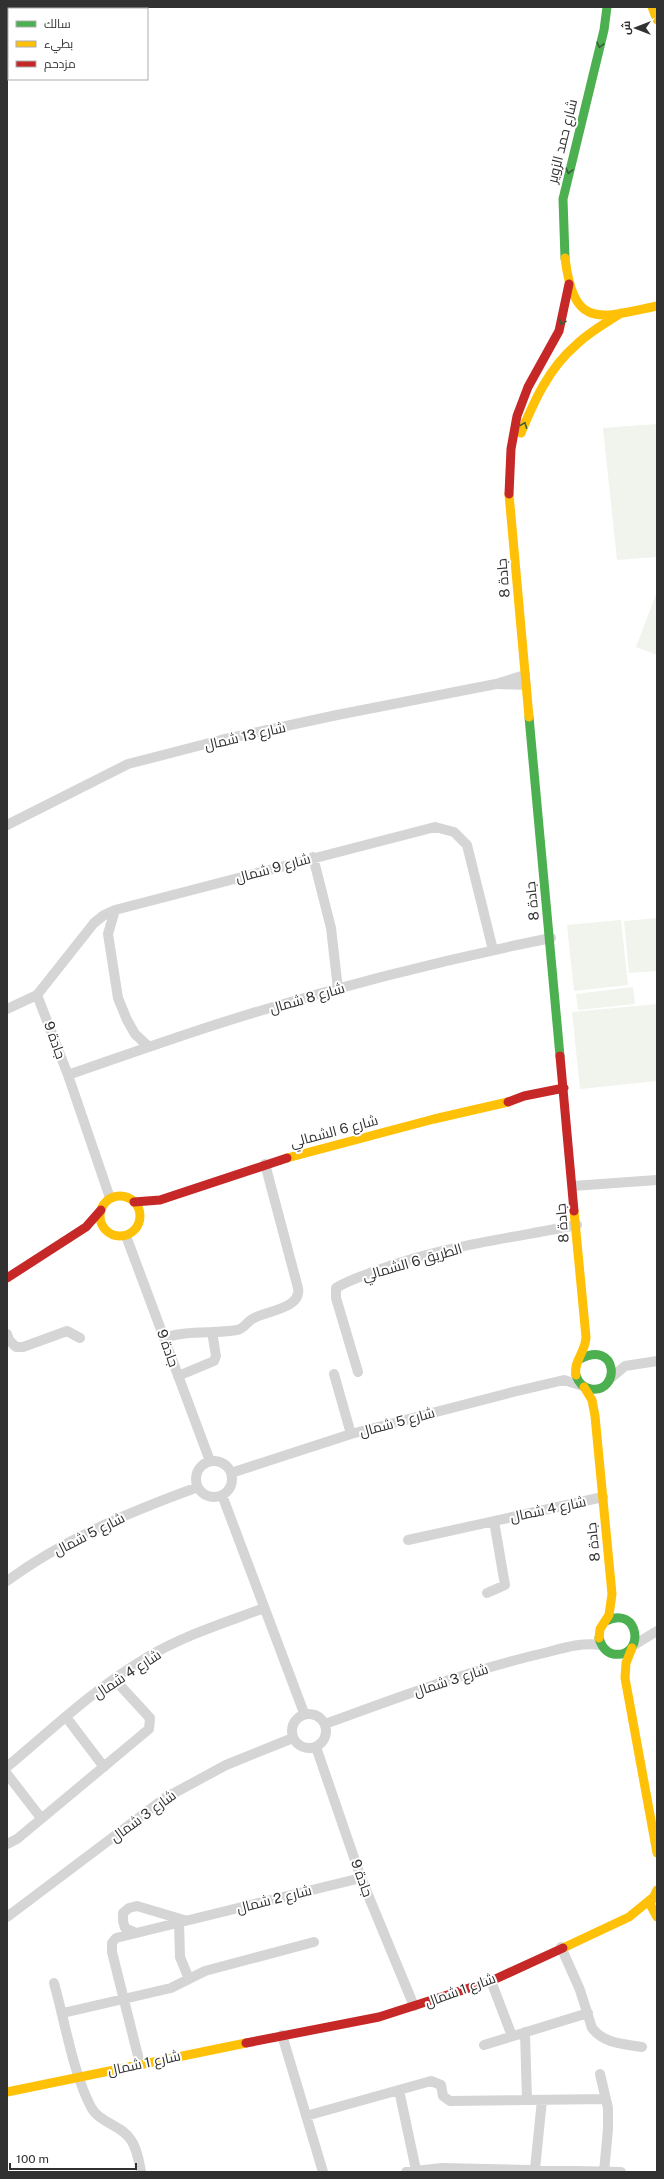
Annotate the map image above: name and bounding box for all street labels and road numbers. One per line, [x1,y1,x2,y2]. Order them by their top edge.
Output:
street label: شارع حمد الزوير [544,97,581,186]
street label: جادة 8 [493,558,513,598]
street label: شارع 13 شمال [203,719,287,754]
street label: شارع 9 شمال [234,850,313,887]
street label: جادة 8 [522,881,542,921]
street label: شارع 8 شمال [268,980,347,1017]
street label: جادة 9 [41,1019,69,1061]
street label: شارع 6 الشمالي [288,1112,381,1154]
street label: جادة 8 [552,1203,572,1243]
street label: الطريق 6 الشمالي [360,1240,465,1288]
street label: جادة 9 [154,1327,182,1369]
street label: شارع 5 شمال [358,1404,437,1441]
street label: شارع 4 شمال [509,1493,588,1526]
street label: شارع 5 شمال [51,1509,128,1560]
street label: جادة 8 [583,1522,603,1562]
street label: شارع 4 شمال [90,1646,164,1703]
street label: شارع 3 شمال [412,1660,491,1700]
street label: شارع 3 شمال [107,1787,180,1846]
street label: جادة 9 [348,1857,376,1899]
street label: شارع 2 شمال [235,1882,313,1917]
street label: شارع 1 شمال [422,1970,498,2011]
street label: شارع 1 شمال [106,2047,182,2080]

